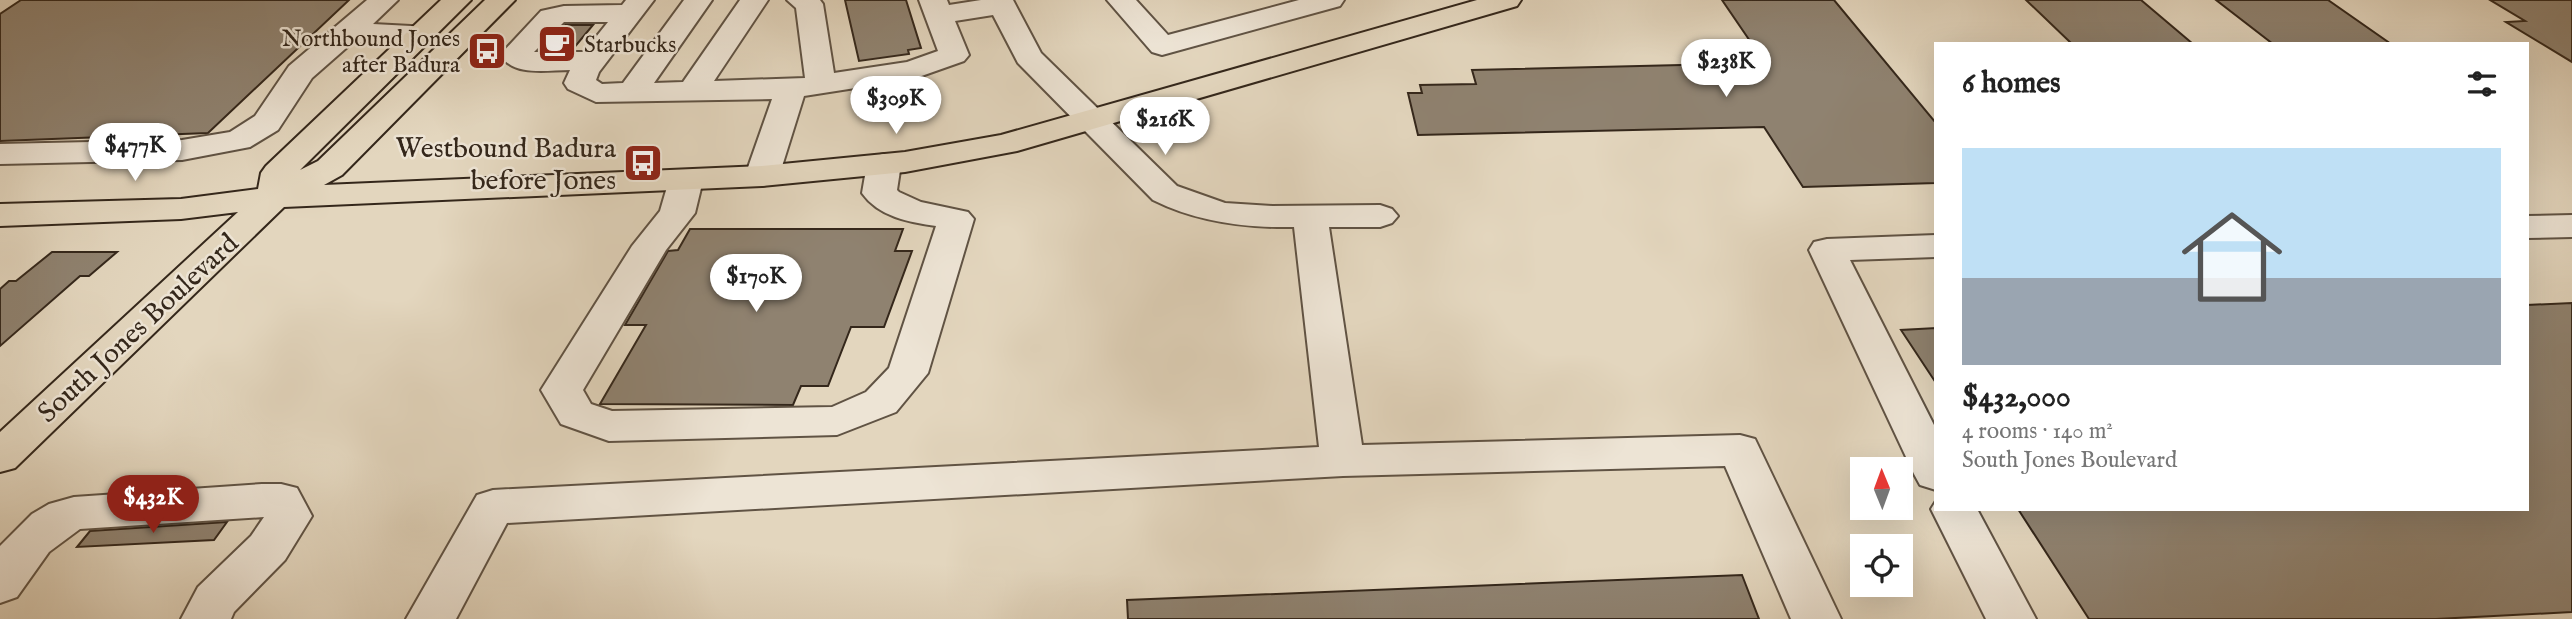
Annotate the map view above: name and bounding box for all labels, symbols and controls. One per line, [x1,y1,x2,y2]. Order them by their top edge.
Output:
cafe icon: Starbucks [536,23,578,65]
place label: Northbound Jones after Badura [282,25,460,80]
bus stop icon: Northbound Jones after Badura [466,30,508,72]
place label: Starbucks [584,31,676,60]
pin: $238K [1677,40,1775,99]
text: $238K [1697,47,1755,76]
text: 6 homes [1962,65,2061,103]
icon: filters [2463,65,2501,103]
pin: $309K [847,76,945,136]
text: $309K [866,84,926,113]
pin: $216K [1116,97,1214,157]
text: $216K [1136,105,1194,134]
pin: $477K [86,124,184,183]
text: $477K [104,131,166,160]
place label: Westbound Badura before Jones [396,132,617,199]
bus stop icon: Westbound Badura before Jones [622,142,664,184]
icon: home [2169,194,2295,320]
street label: South Jones Boulevard [31,227,246,431]
pin: $170K [707,254,805,314]
text: $170K [726,262,786,291]
text: $432,000 [1962,379,2071,417]
text: 4 rooms · 140 m² [1962,417,2113,446]
text: South Jones Boulevard [1962,446,2177,475]
north arrow [1850,457,1913,520]
map controls [1850,457,1913,597]
pin: $432K [104,476,202,535]
text: $432K [123,483,183,512]
button: locate [1850,534,1913,597]

